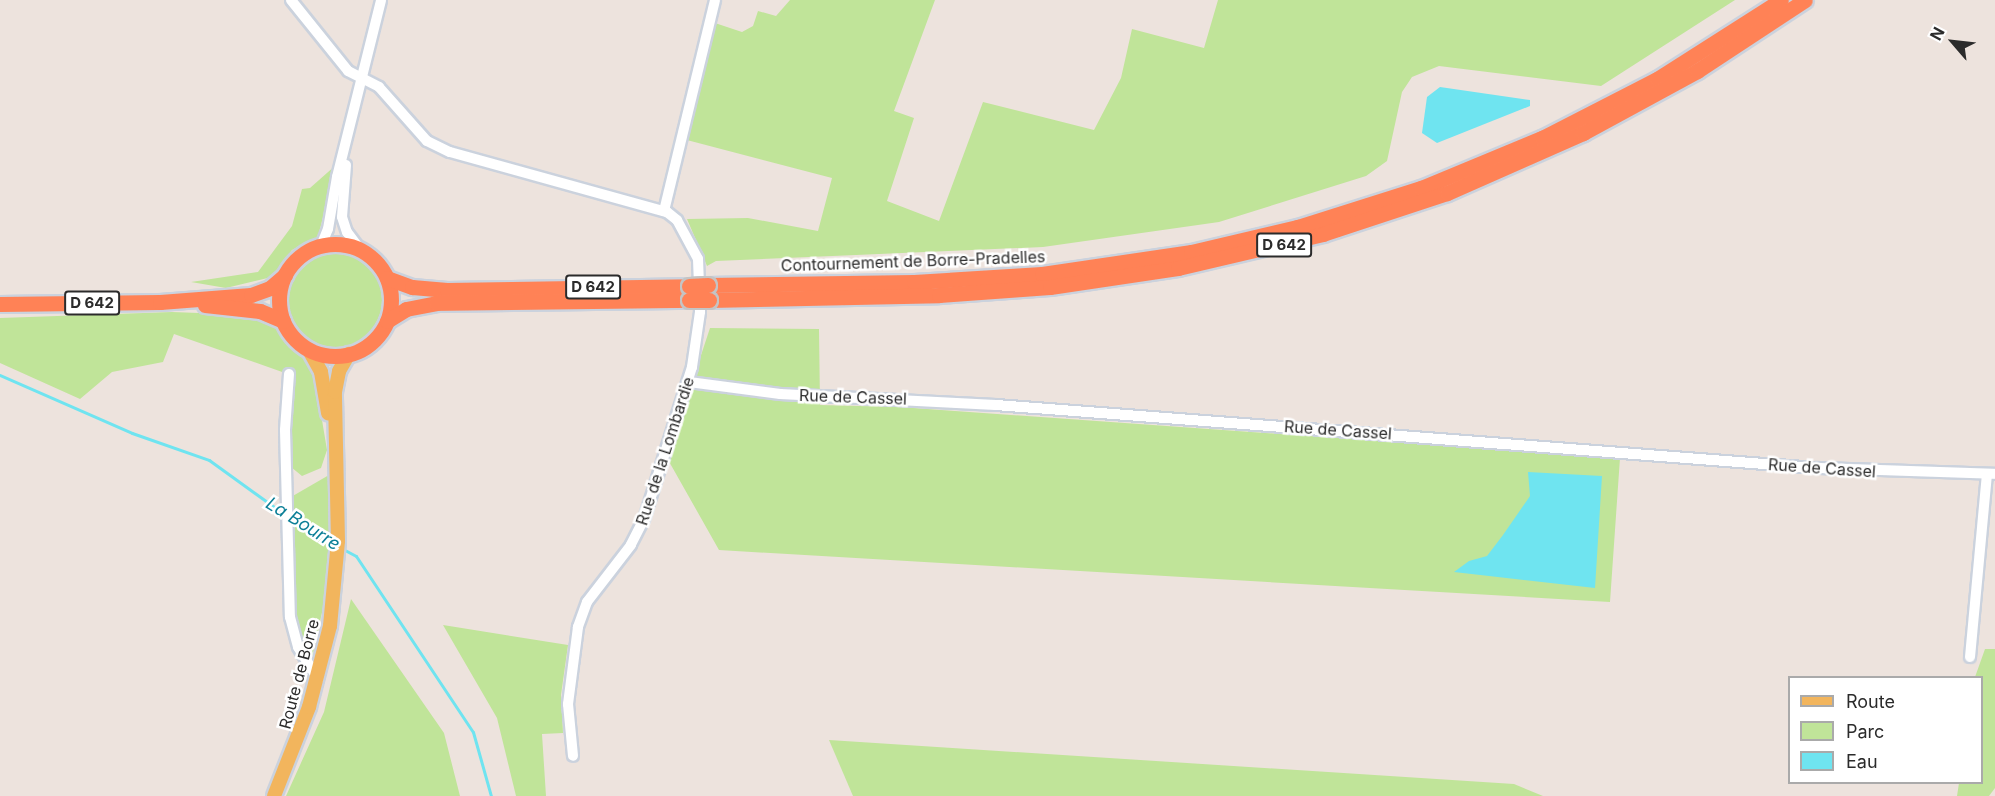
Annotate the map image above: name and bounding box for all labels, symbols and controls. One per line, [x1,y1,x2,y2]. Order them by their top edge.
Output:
north arrow [1923,12,1983,72]
text: N [1925,23,1949,44]
road number: D 642 [1256,233,1312,257]
street label: Contournement de Borre-Pradelles [780,247,1046,275]
road number: D 642 [564,275,622,299]
road number: D 642 [64,291,121,315]
street label: Rue de la Lombardie [632,374,698,528]
street label: Rue de Cassel [799,386,907,408]
street label: Rue de Cassel [1283,417,1393,443]
street label: Rue de Cassel [1767,455,1877,481]
water label: La Bourre [262,493,344,555]
street label: Route de Borre [275,617,323,731]
legend [1788,676,1983,784]
text: Route [1846,691,1895,712]
text: Parc [1846,721,1884,742]
text: Eau [1846,751,1878,772]

